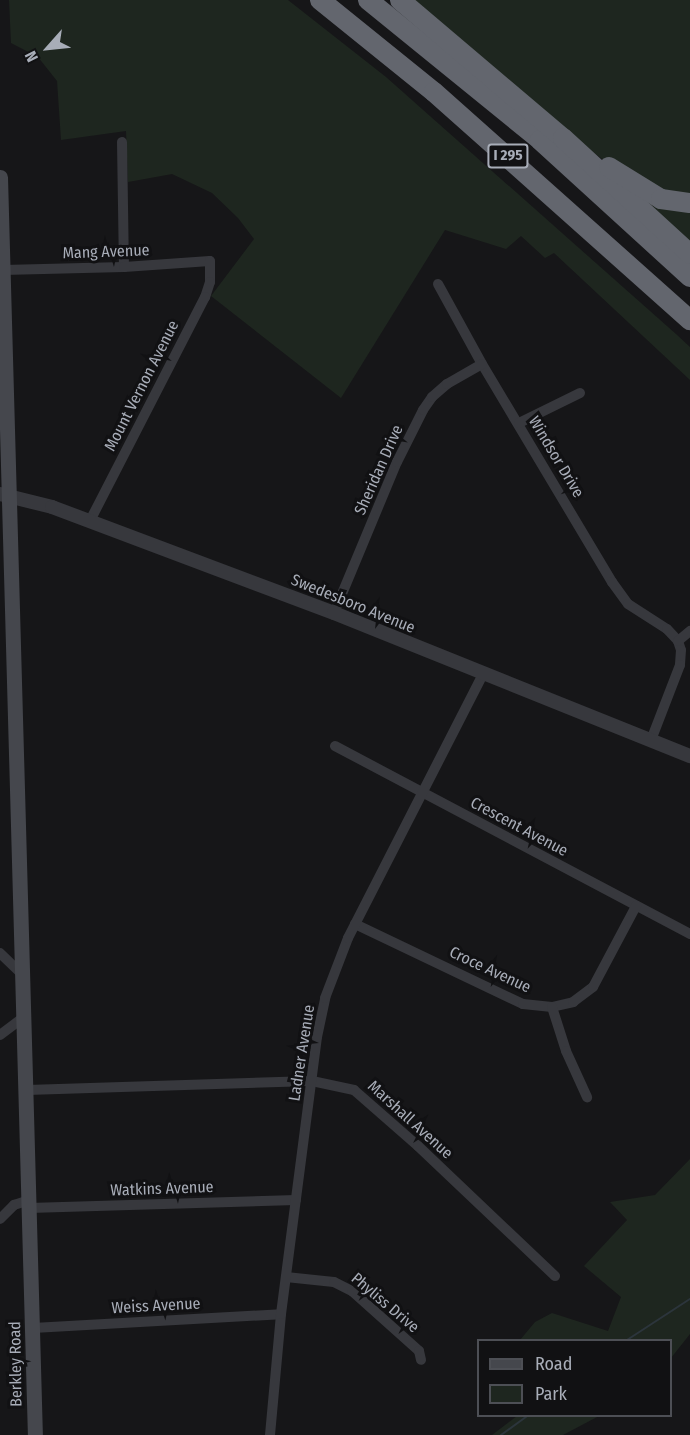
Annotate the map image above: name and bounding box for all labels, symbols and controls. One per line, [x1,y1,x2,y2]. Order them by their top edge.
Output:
north arrow [18,18,78,78]
text: N [21,48,42,65]
road number: I 295 [487,144,529,168]
street label: Mang Avenue [62,241,150,263]
street label: Mount Vernon Avenue [101,318,183,454]
street label: Windsor Drive [524,413,588,501]
street label: Sheridan Drive [351,422,407,518]
street label: Swedesboro Avenue [288,570,418,638]
street label: Crescent Avenue [467,793,571,861]
street label: Croce Avenue [446,943,534,997]
street label: Ladner Avenue [285,1004,319,1102]
street label: Marshall Avenue [364,1077,456,1163]
street label: Watkins Avenue [110,1178,214,1200]
street label: Phyliss Drive [347,1269,423,1337]
street label: Weiss Avenue [111,1294,201,1318]
street label: Berkley Road [6,1321,26,1407]
legend [477,1339,672,1417]
text: Road [535,1353,572,1375]
text: Park [535,1383,567,1405]

